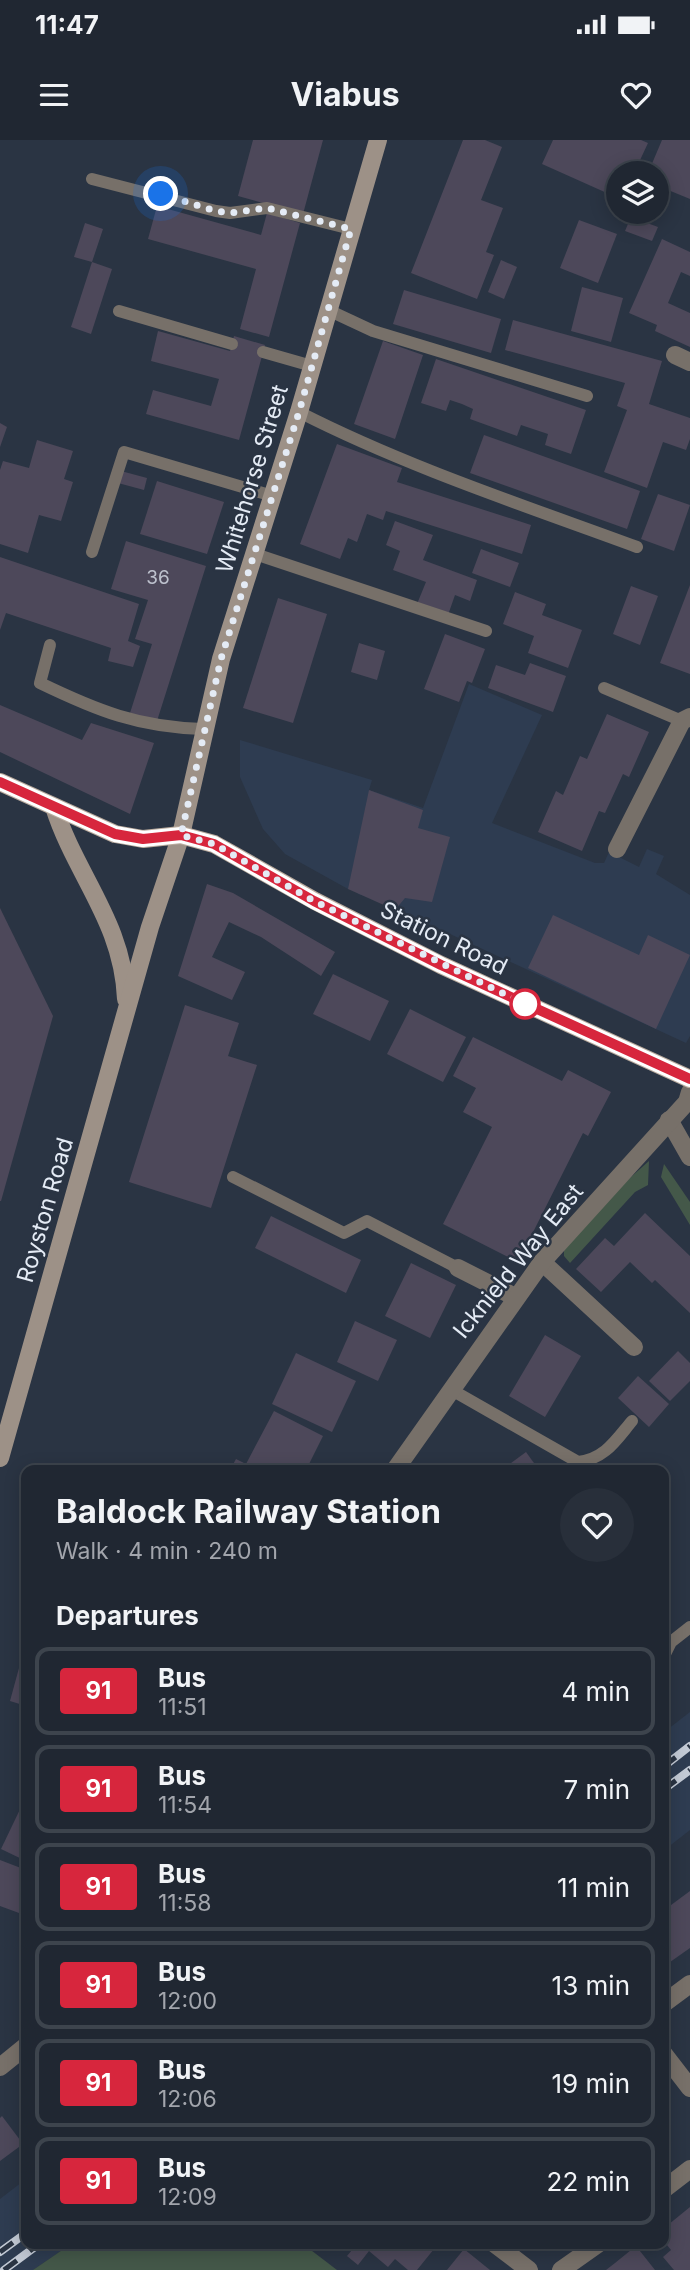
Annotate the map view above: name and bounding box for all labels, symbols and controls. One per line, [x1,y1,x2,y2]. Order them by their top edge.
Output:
text: 11:47 [35,9,99,40]
text: Viabus [290,75,400,114]
icon: menu [35,76,73,114]
icon: heart [617,76,655,114]
map controls [606,161,669,224]
button: layers [606,161,669,224]
your location [143,176,178,211]
street label: Whitehorse Street [210,381,294,577]
house number: 36 [146,566,170,589]
street label: Station Road [376,895,512,981]
unlabelled marker [510,989,540,1019]
street label: Royston Road [11,1134,79,1286]
street label: Icknield Way East [447,1178,589,1344]
button: heart [560,1488,634,1562]
text: Baldock Railway Station [56,1491,441,1531]
text: Walk · 4 min · 240 m [56,1537,278,1565]
text: Departures [56,1600,199,1631]
text: Bus [158,1662,206,1693]
text: 91 [86,1676,111,1705]
text: 4 min [561,1676,630,1707]
text: 11:51 [158,1693,207,1721]
text: Bus [158,1760,206,1791]
text: 91 [86,1774,111,1803]
text: 7 min [564,1774,630,1805]
text: 11:54 [158,1791,212,1819]
text: Bus [158,1858,206,1889]
text: 91 [86,1872,111,1901]
text: 11 min [557,1872,630,1903]
text: 11:58 [158,1889,212,1917]
text: Bus [158,1956,206,1987]
text: 91 [86,1970,111,1999]
text: 13 min [552,1970,630,2001]
text: 12:00 [158,1987,217,2015]
text: Bus [158,2054,206,2085]
text: 91 [86,2068,111,2097]
text: 19 min [552,2068,630,2099]
text: 12:06 [158,2085,217,2113]
text: Bus [158,2152,206,2183]
text: 91 [86,2166,111,2195]
text: 22 min [547,2166,630,2197]
text: 12:09 [158,2183,217,2211]

